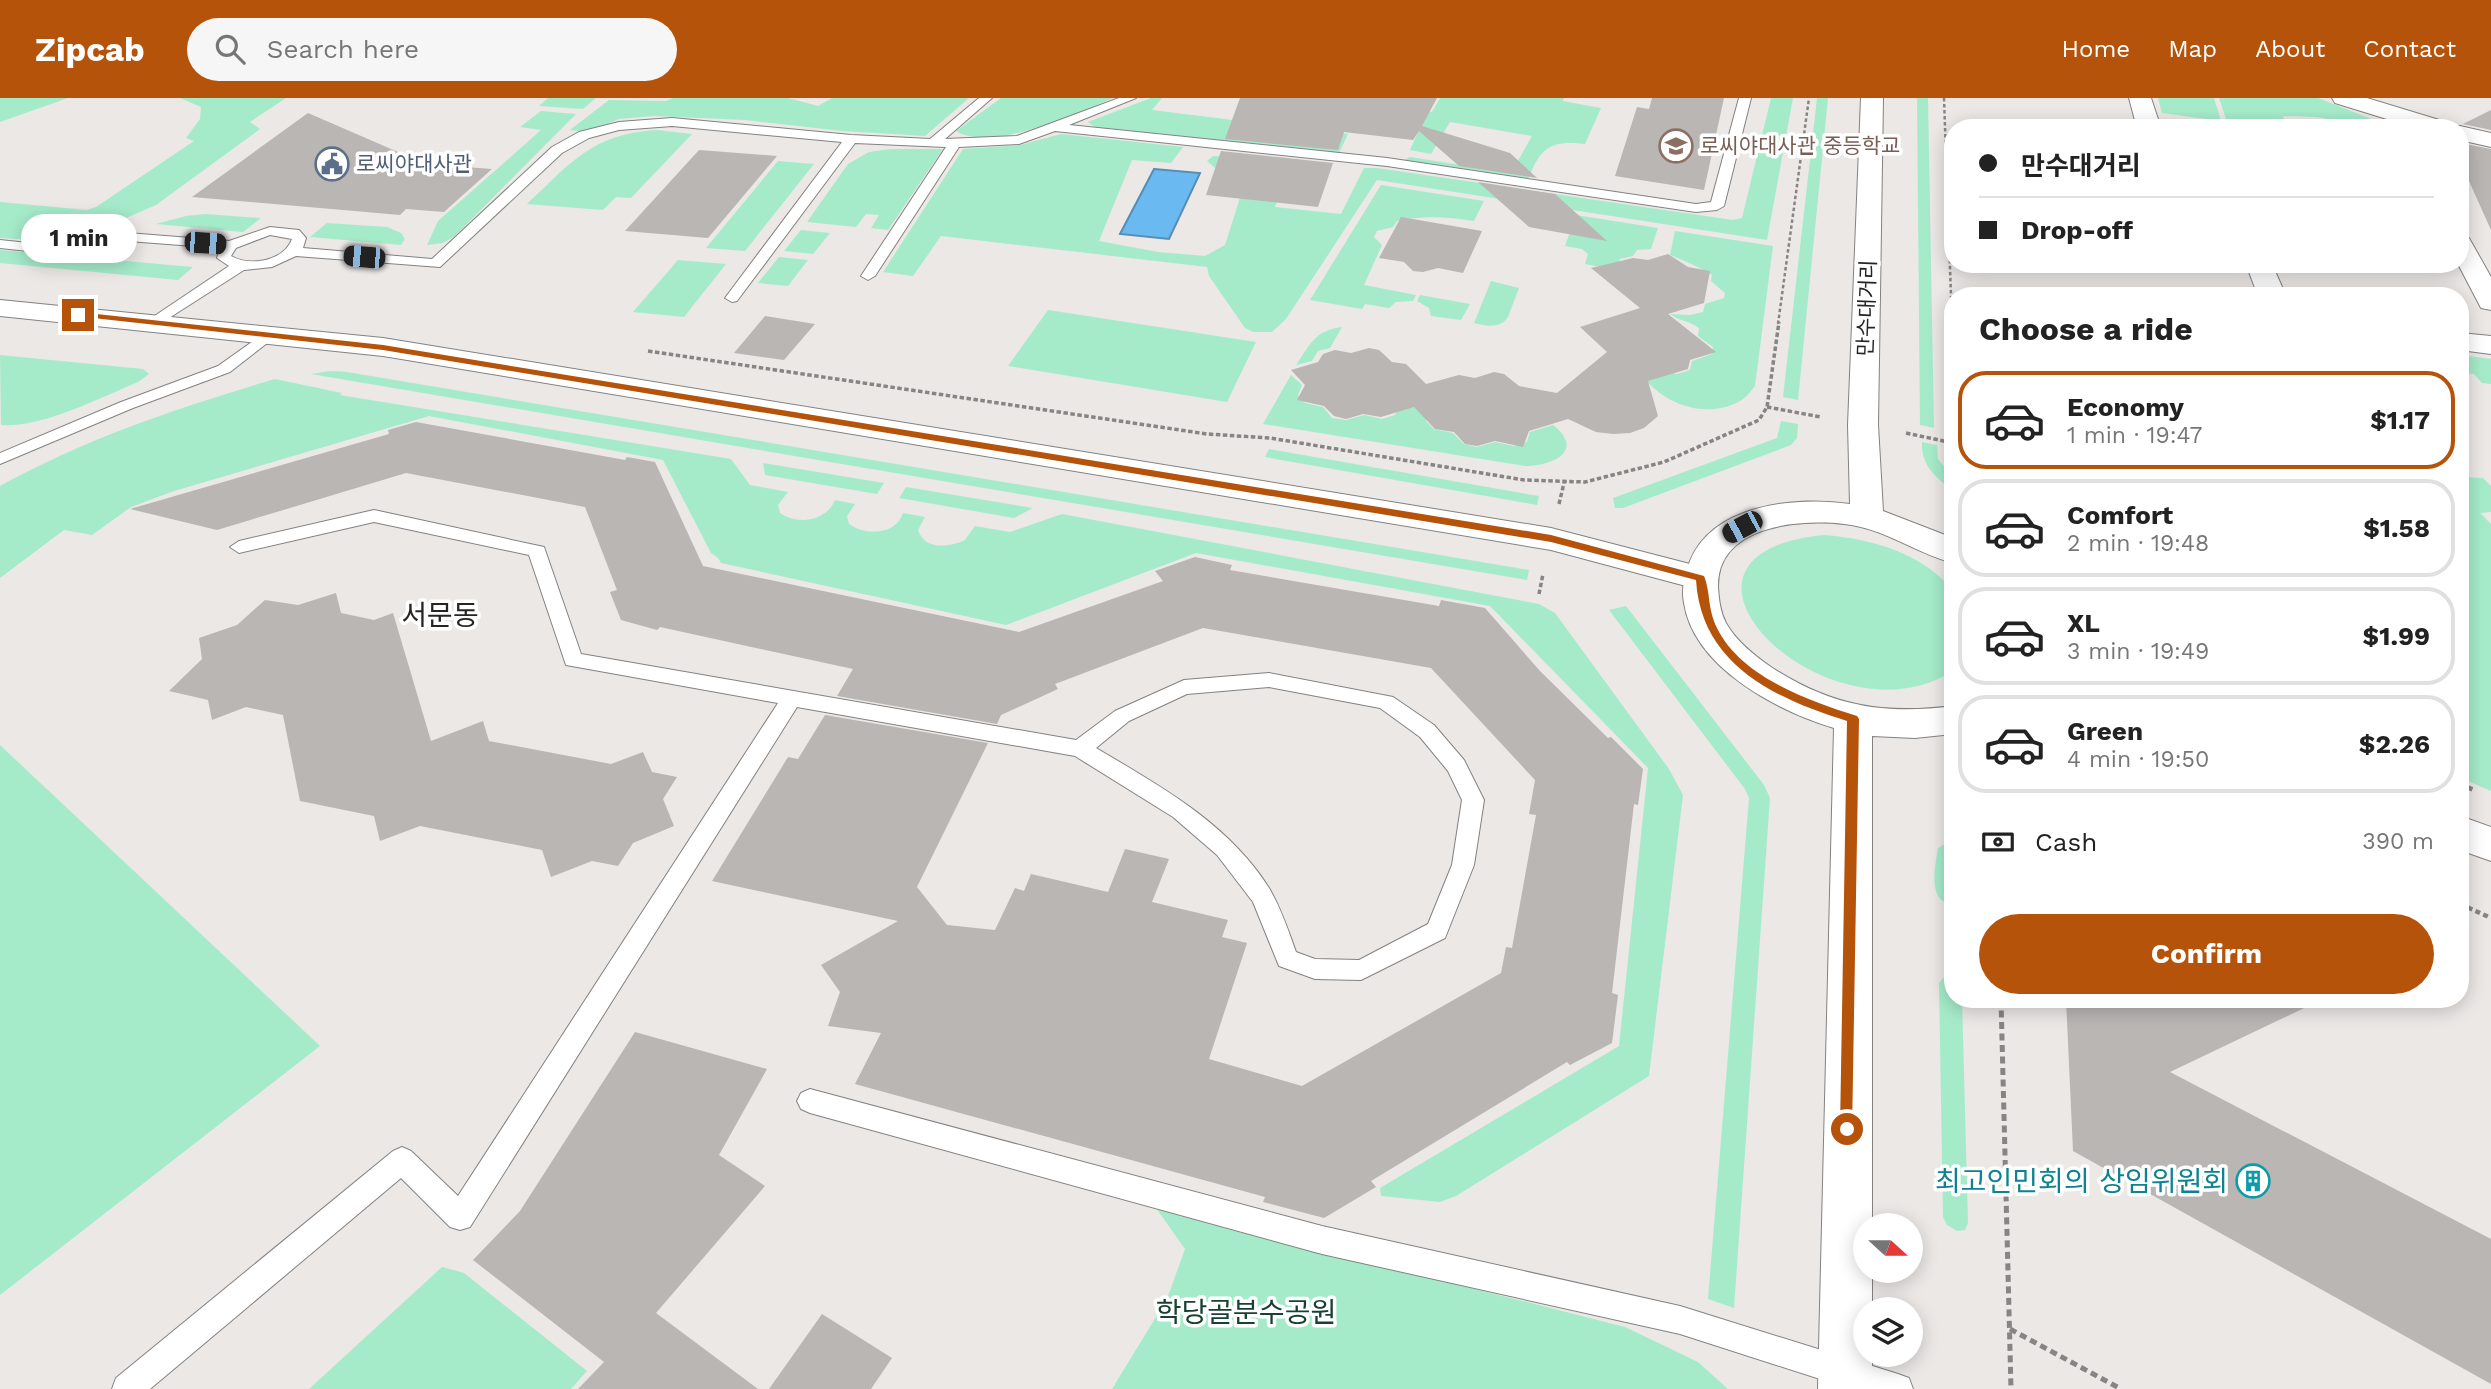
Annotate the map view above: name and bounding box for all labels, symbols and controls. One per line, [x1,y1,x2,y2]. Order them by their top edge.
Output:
search box [187,18,677,81]
text: Zipcab [35,30,145,69]
icon: search [211,30,249,68]
text: Search here [267,34,419,64]
text: Home [2062,35,2130,63]
text: Map [2168,35,2217,63]
text: About [2255,35,2325,63]
text: Contact [2363,35,2456,63]
school or university icon: 로씨야대사관 중등학교 [1657,127,1695,165]
place label: 로씨야대사관 중등학교 [1700,133,1900,158]
public building icon: 로씨야대사관 [313,145,351,183]
place label: 로씨야대사관 [356,151,472,176]
text: 만수대거리 [2021,151,2141,181]
callout: 1 min [20,214,136,262]
text: Drop-off [2021,215,2133,245]
text: 1 min [49,225,109,252]
car [184,231,227,255]
car [343,245,386,269]
street label: 만수대거리 [1852,259,1881,357]
route end [62,299,94,331]
text: Choose a ride [1979,310,2193,348]
icon: car [1983,389,2046,452]
text: Economy [2067,392,2184,422]
text: $1.17 [2370,405,2430,435]
text: 1 min · 19:47 [2067,422,2202,449]
icon: car [1983,497,2046,560]
text: Comfort [2067,500,2173,530]
car [1719,508,1766,546]
text: $1.58 [2363,513,2430,543]
text: 2 min · 19:48 [2067,530,2209,557]
district label: 서문동 [401,599,479,632]
icon: car [1983,605,2046,668]
text: XL [2067,608,2100,638]
text: $1.99 [2363,621,2430,651]
text: 3 min · 19:49 [2067,638,2209,665]
icon: car [1983,713,2046,776]
text: Green [2067,716,2143,746]
text: $2.26 [2359,729,2430,759]
text: 4 min · 19:50 [2067,746,2209,773]
icon: cash [1979,823,2017,861]
text: Cash [2035,827,2097,857]
text: 390 m [2362,828,2434,855]
button: Confirm [1979,914,2434,994]
route start [1831,1113,1863,1145]
building icon: 최고인민회의 상임위원회 [2234,1162,2272,1200]
place label: 최고인민회의 상임위원회 [1935,1165,2228,1198]
north arrow [1853,1213,1923,1283]
map controls [1853,1213,1923,1367]
park label: 학당골분수공원 [1156,1296,1336,1329]
button: layers [1853,1297,1923,1367]

